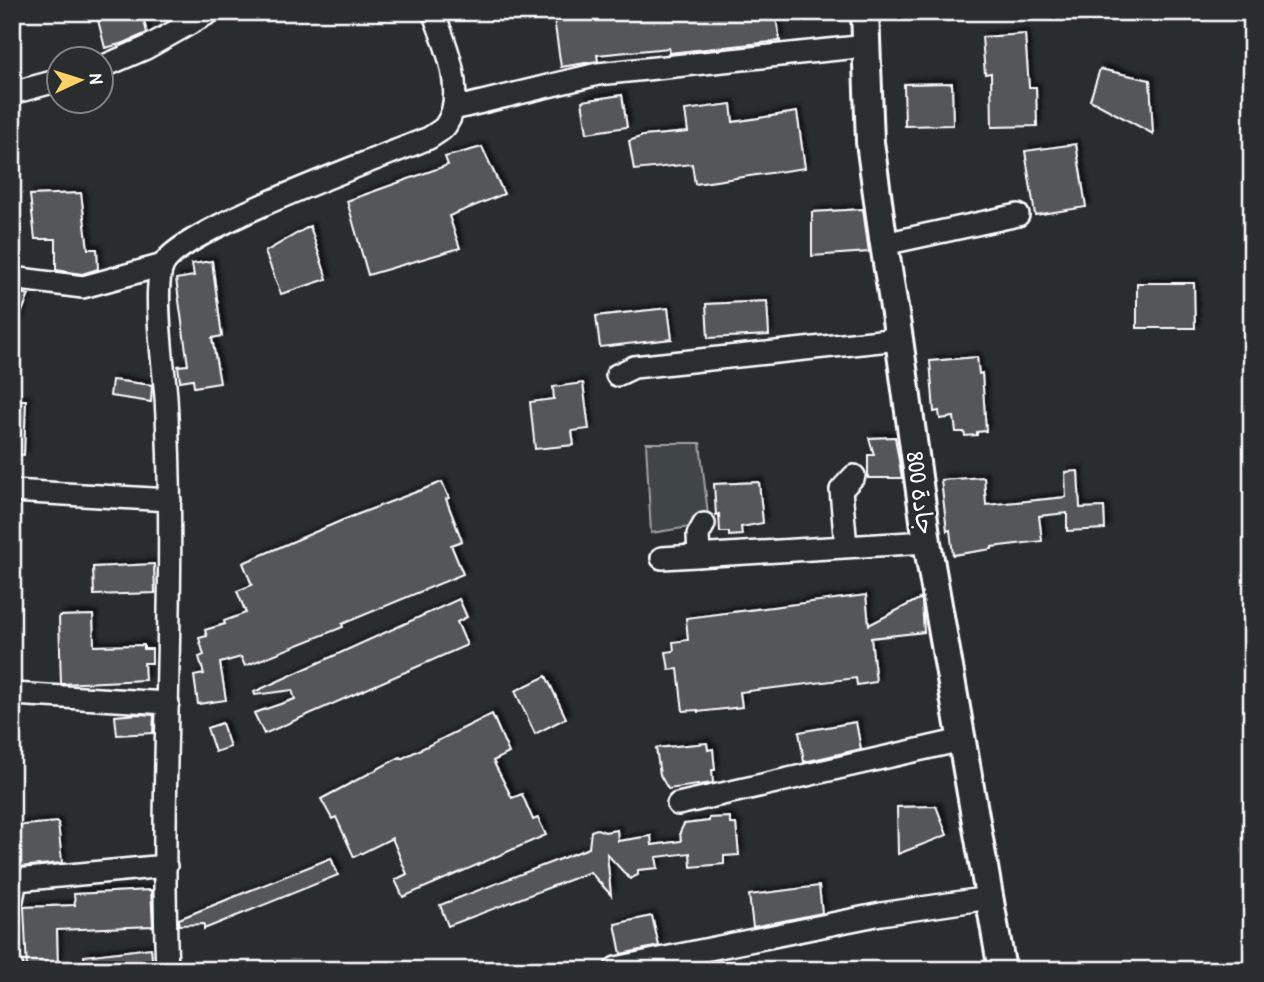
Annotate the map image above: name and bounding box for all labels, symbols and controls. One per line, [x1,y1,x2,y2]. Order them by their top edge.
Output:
north arrow [46,46,116,116]
text: N [84,73,110,85]
street label: جادة 800 [899,449,943,537]

